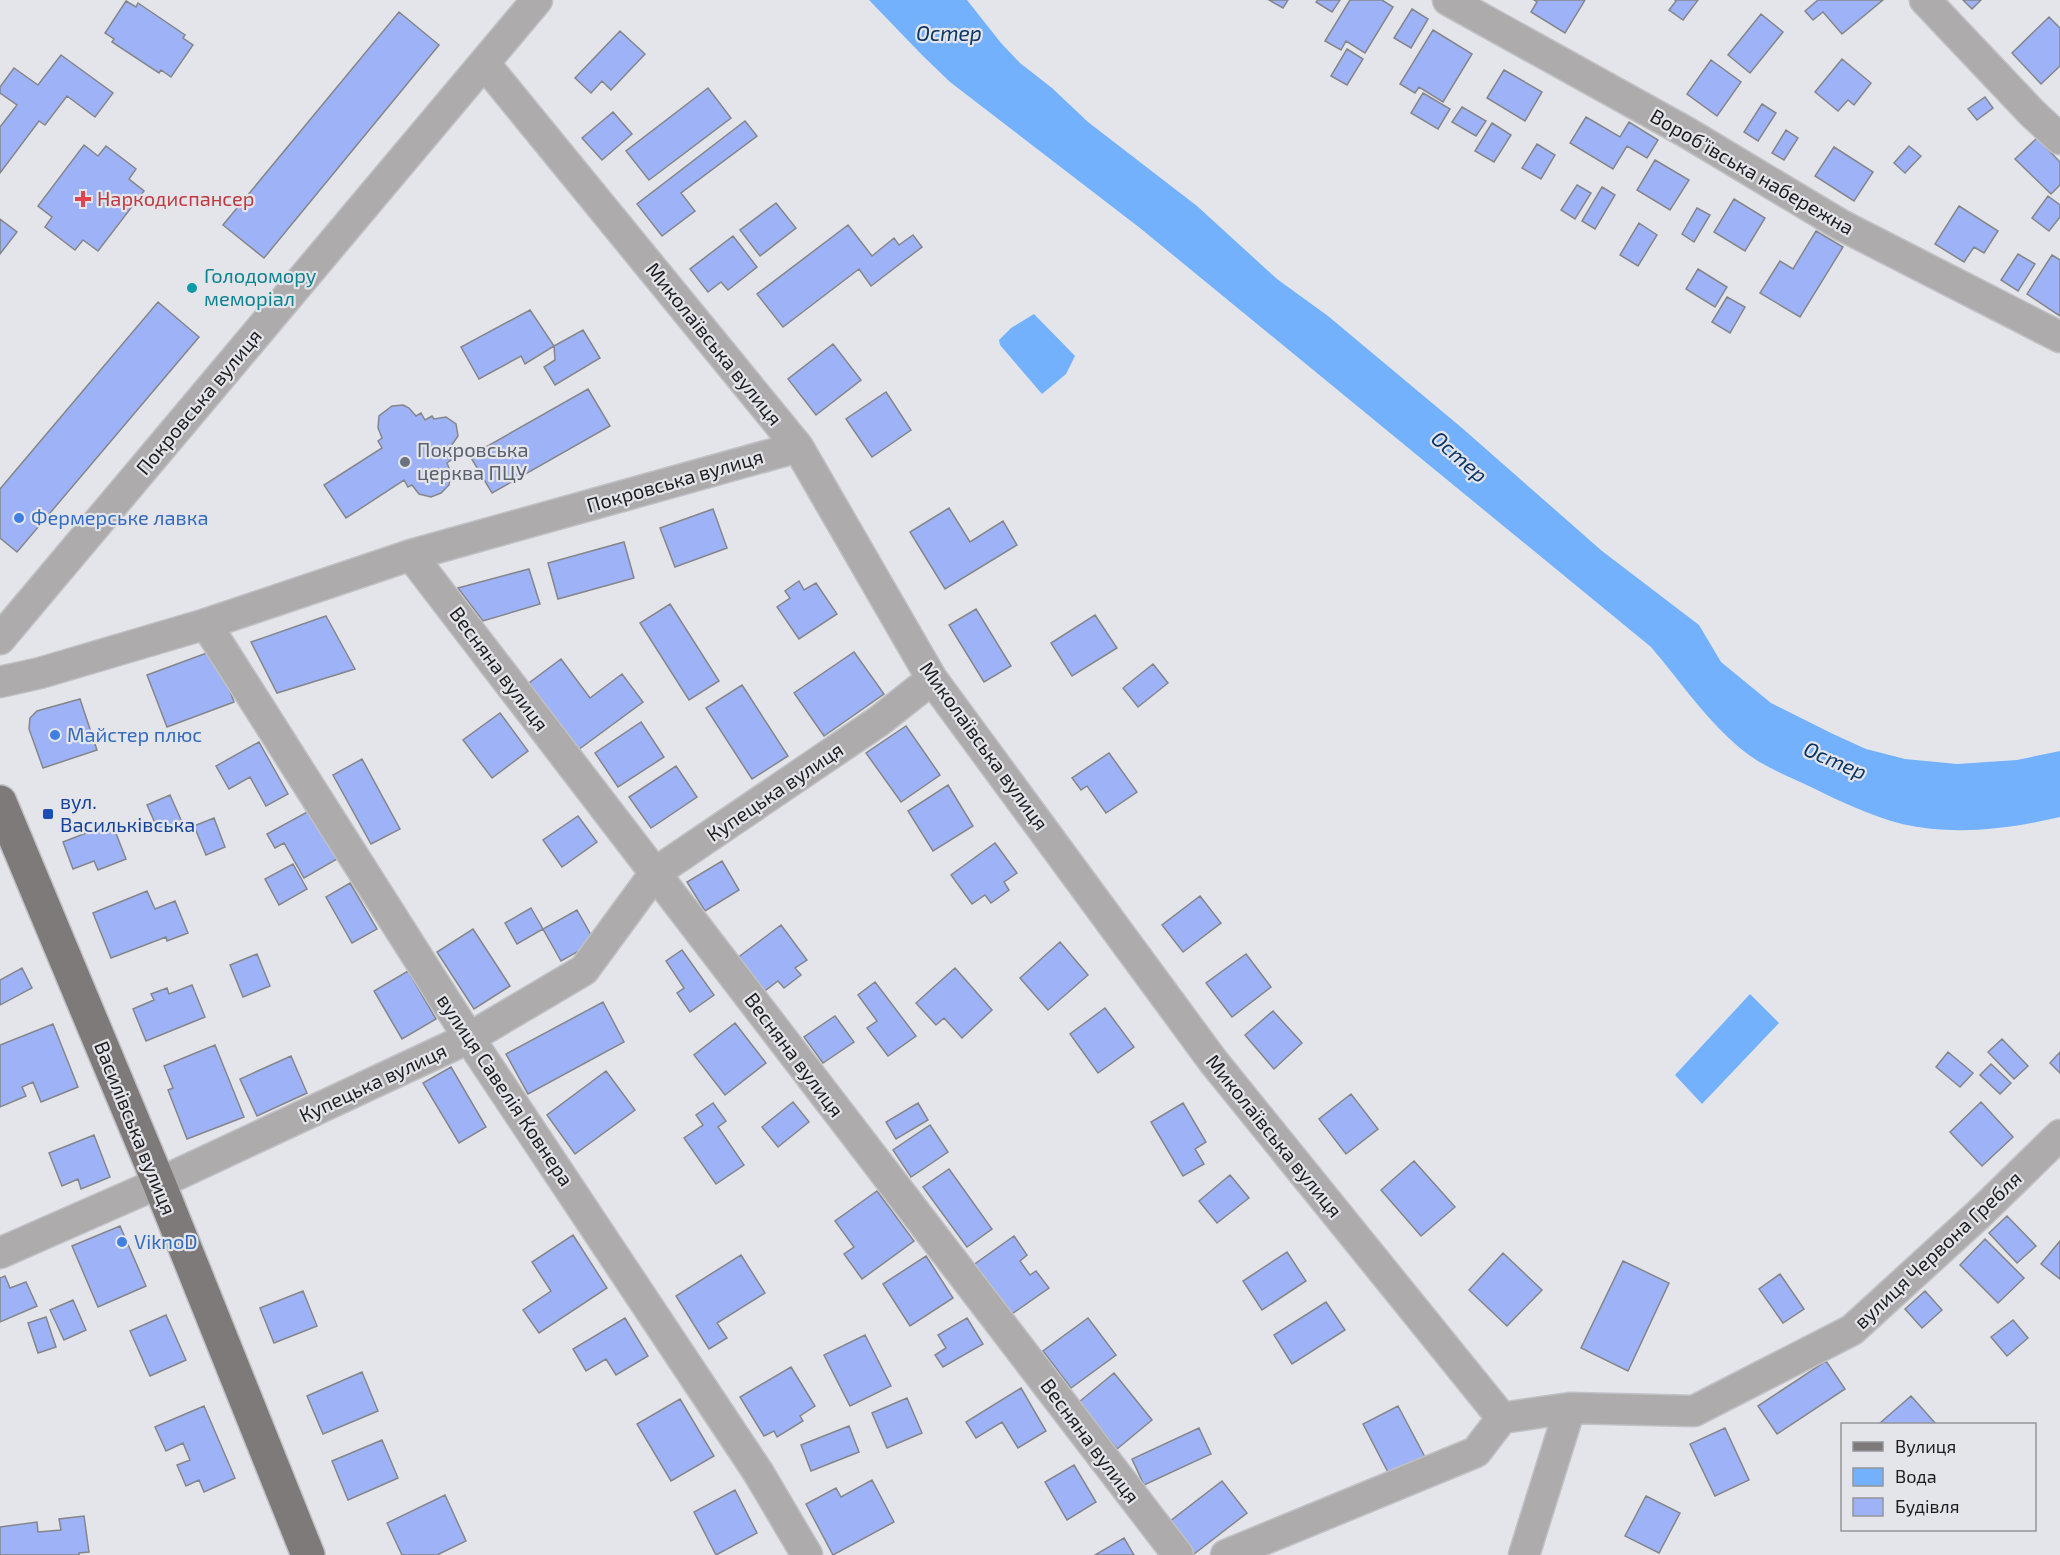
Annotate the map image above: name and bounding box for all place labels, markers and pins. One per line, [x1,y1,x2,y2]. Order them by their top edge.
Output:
place label: Наркодиспансер [97,186,255,210]
marker: Наркодиспансер [74,190,92,208]
place label: Голодомору меморіал [204,263,317,310]
marker: Голодомору меморіал [185,281,199,295]
place label: Покровська церква ПЦУ [417,437,529,484]
marker: Покровська церква ПЦУ [398,455,412,469]
place label: Фермерське лавка [31,505,208,529]
marker: Фермерське лавка [12,511,26,525]
place label: Майстер плюс [67,722,202,746]
marker: Майстер плюс [48,728,62,742]
place label: вул. Васильківська [60,789,195,836]
marker: вул. Васильківська [41,807,55,821]
place label: ViknoD [134,1229,198,1253]
marker: ViknoD [115,1235,129,1249]

